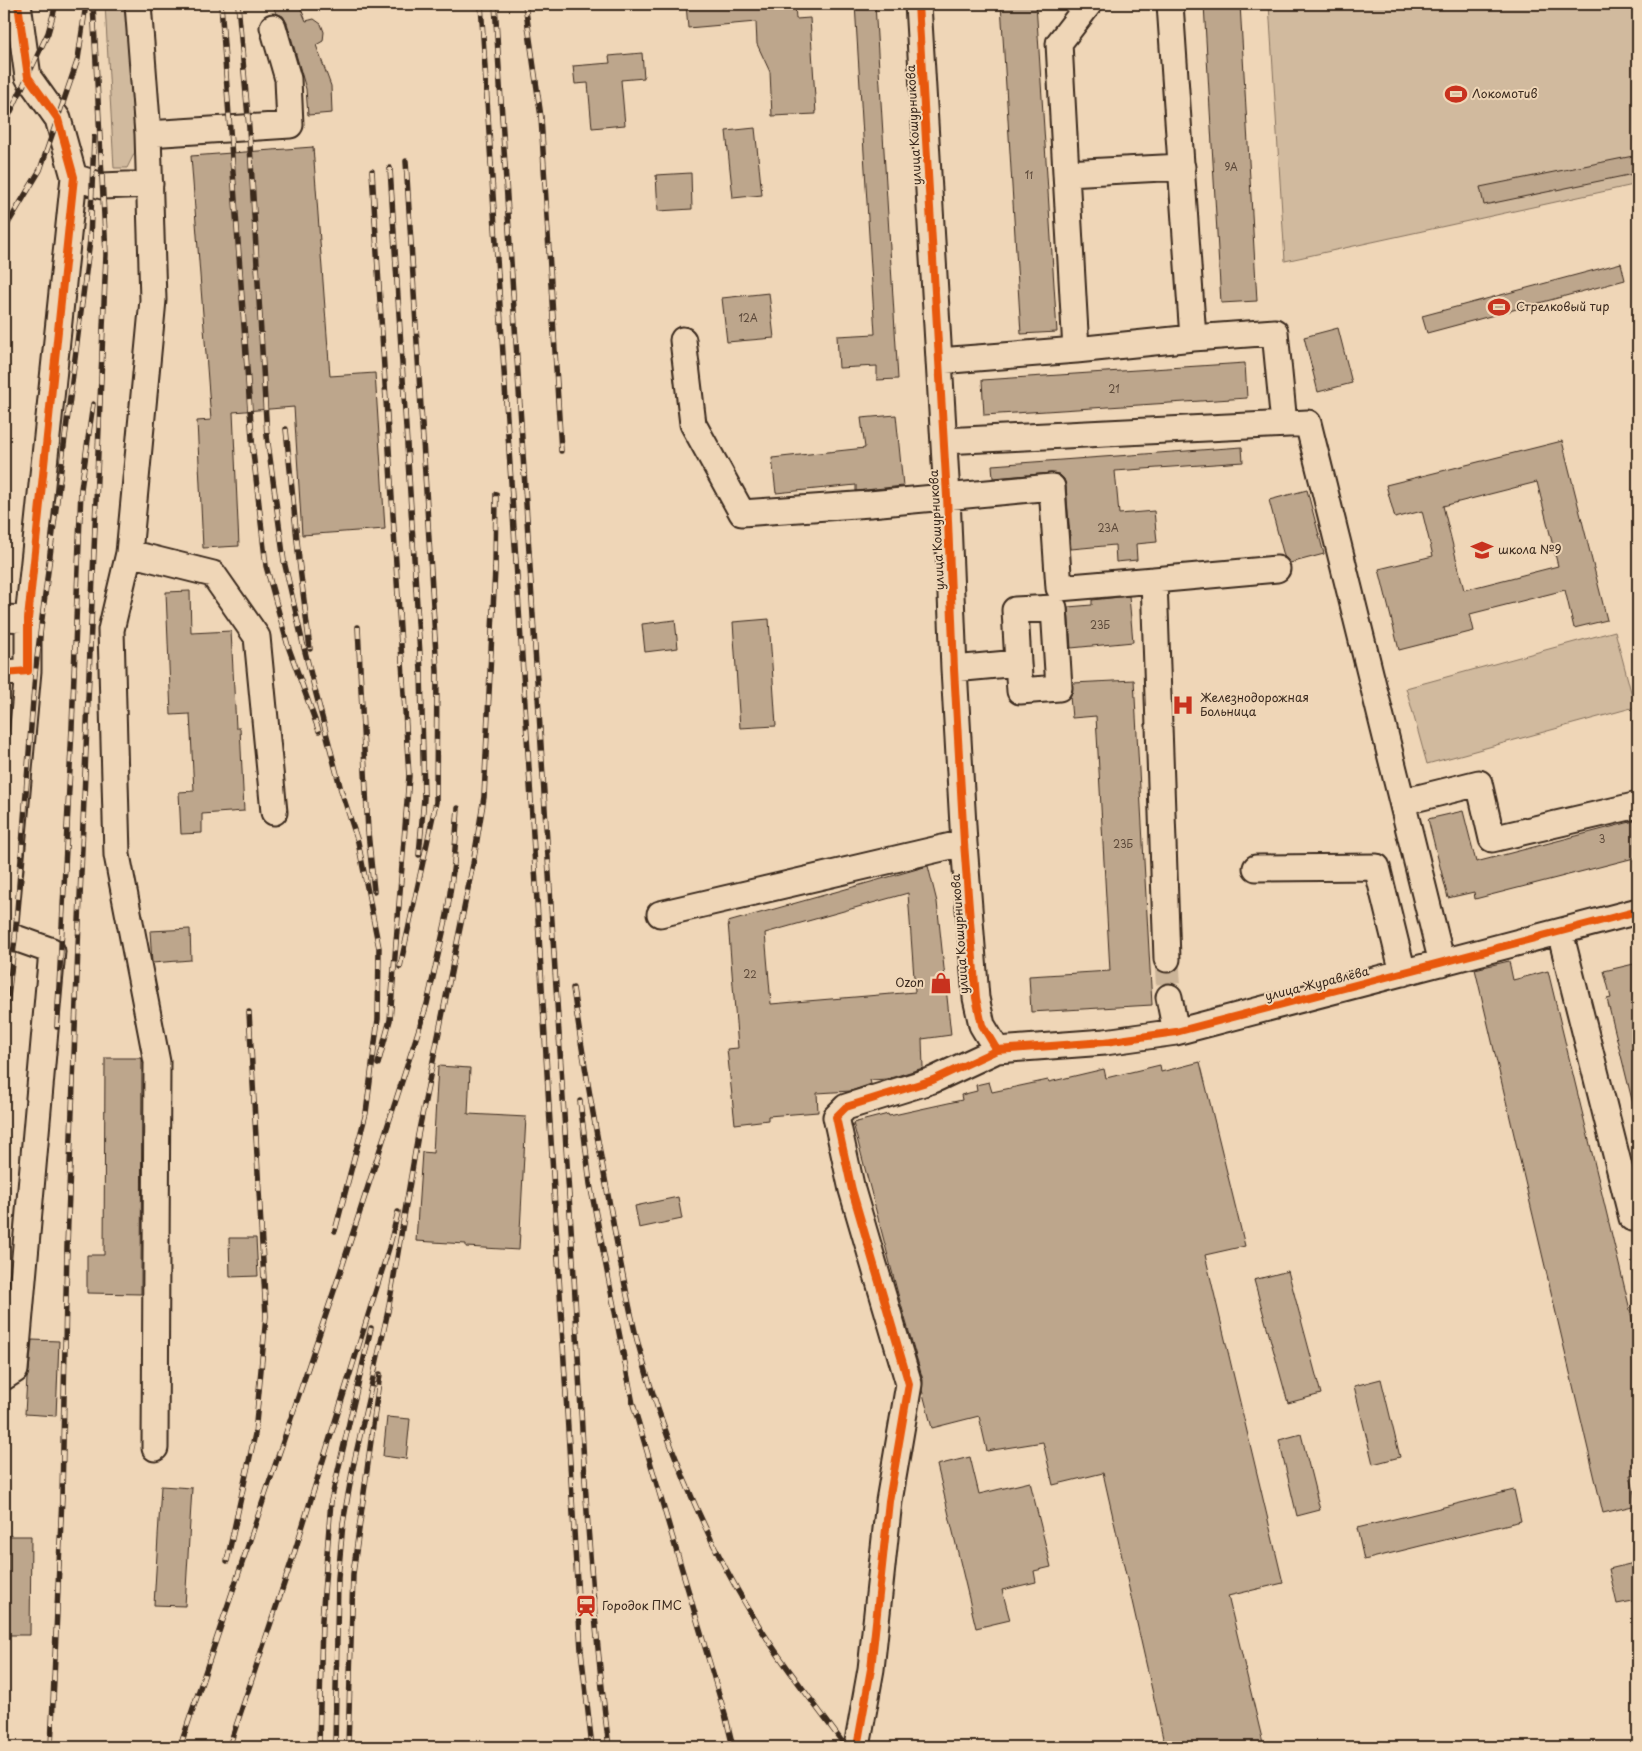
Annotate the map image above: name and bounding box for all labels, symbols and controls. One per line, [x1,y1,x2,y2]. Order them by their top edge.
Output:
street label: улица Кошурникова [901,64,925,186]
sports icon: Локомотив [1443,81,1469,107]
place label: Локомотив [1472,84,1538,102]
house number: 9А [1224,159,1238,174]
house number: 11 [1025,167,1033,182]
sports icon: Стрелковый тир [1486,294,1512,320]
place label: Стрелковый тир [1516,297,1609,315]
house number: 12А [738,310,758,325]
house number: 21 [1108,381,1120,396]
street label: улица Кошурникова [924,469,948,591]
house number: 23А [1097,520,1119,535]
school or university icon: школа №9 [1469,537,1495,563]
place label: школа №9 [1498,540,1562,558]
house number: 23Б [1090,617,1111,632]
place label: Железнодорожная Больница [1200,688,1309,720]
hospital icon: Железнодорожная Больница [1170,692,1196,718]
house number: 3 [1599,831,1605,846]
house number: 23Б [1113,836,1134,851]
street label: улица Кошурникова [946,873,972,995]
street label: улица Журавлёва [1263,961,1371,1005]
house number: 22 [743,966,757,981]
shop icon: Ozon [928,970,954,996]
place label: Ozon [895,973,924,991]
station icon: Городок ПМС [573,1593,599,1619]
place label: Городок ПМС [602,1596,682,1614]

